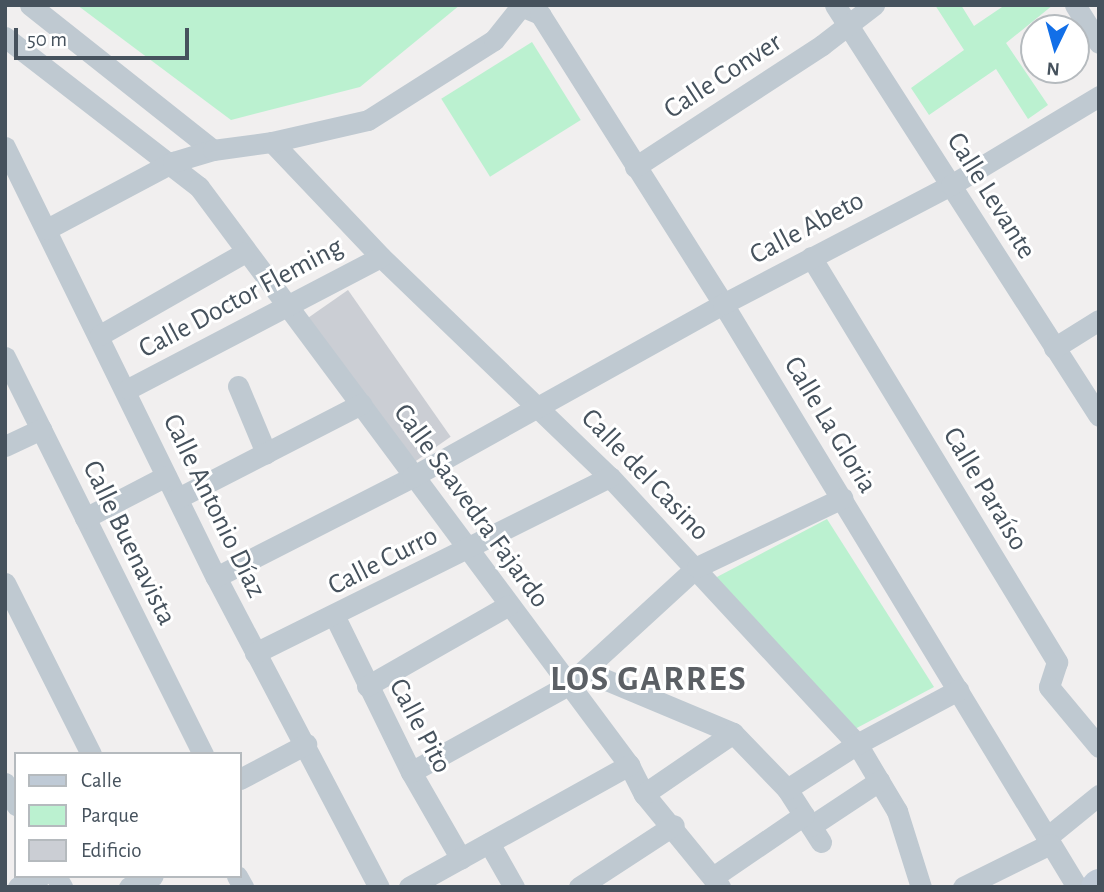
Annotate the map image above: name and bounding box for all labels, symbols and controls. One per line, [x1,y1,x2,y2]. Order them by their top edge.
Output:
scale bar [18,14,192,58]
north arrow [1020,14,1090,84]
street label: Calle Conver [658,26,788,126]
text: 50 m [27,29,67,50]
text: N [1046,58,1061,78]
street label: Calle Levante [939,126,1043,266]
street label: Calle Abeto [744,184,870,272]
street label: Calle Doctor Fleming [133,230,349,366]
street label: Calle La Gloria [776,350,884,500]
street label: Calle Saavedra Fajardo [386,397,556,615]
street label: Calle del Casino [574,402,716,548]
street label: Calle Antonio Díaz [155,409,273,603]
street label: Calle Paraíso [935,421,1035,557]
street label: Calle Buenavista [75,455,183,631]
street label: Calle Curro [322,519,444,603]
district label: LOS GARRES [552,659,746,701]
street label: Calle Pito [381,673,459,779]
legend [14,752,242,878]
text: Calle [81,770,122,791]
text: Parque [81,805,139,826]
text: Edificio [81,840,142,861]

